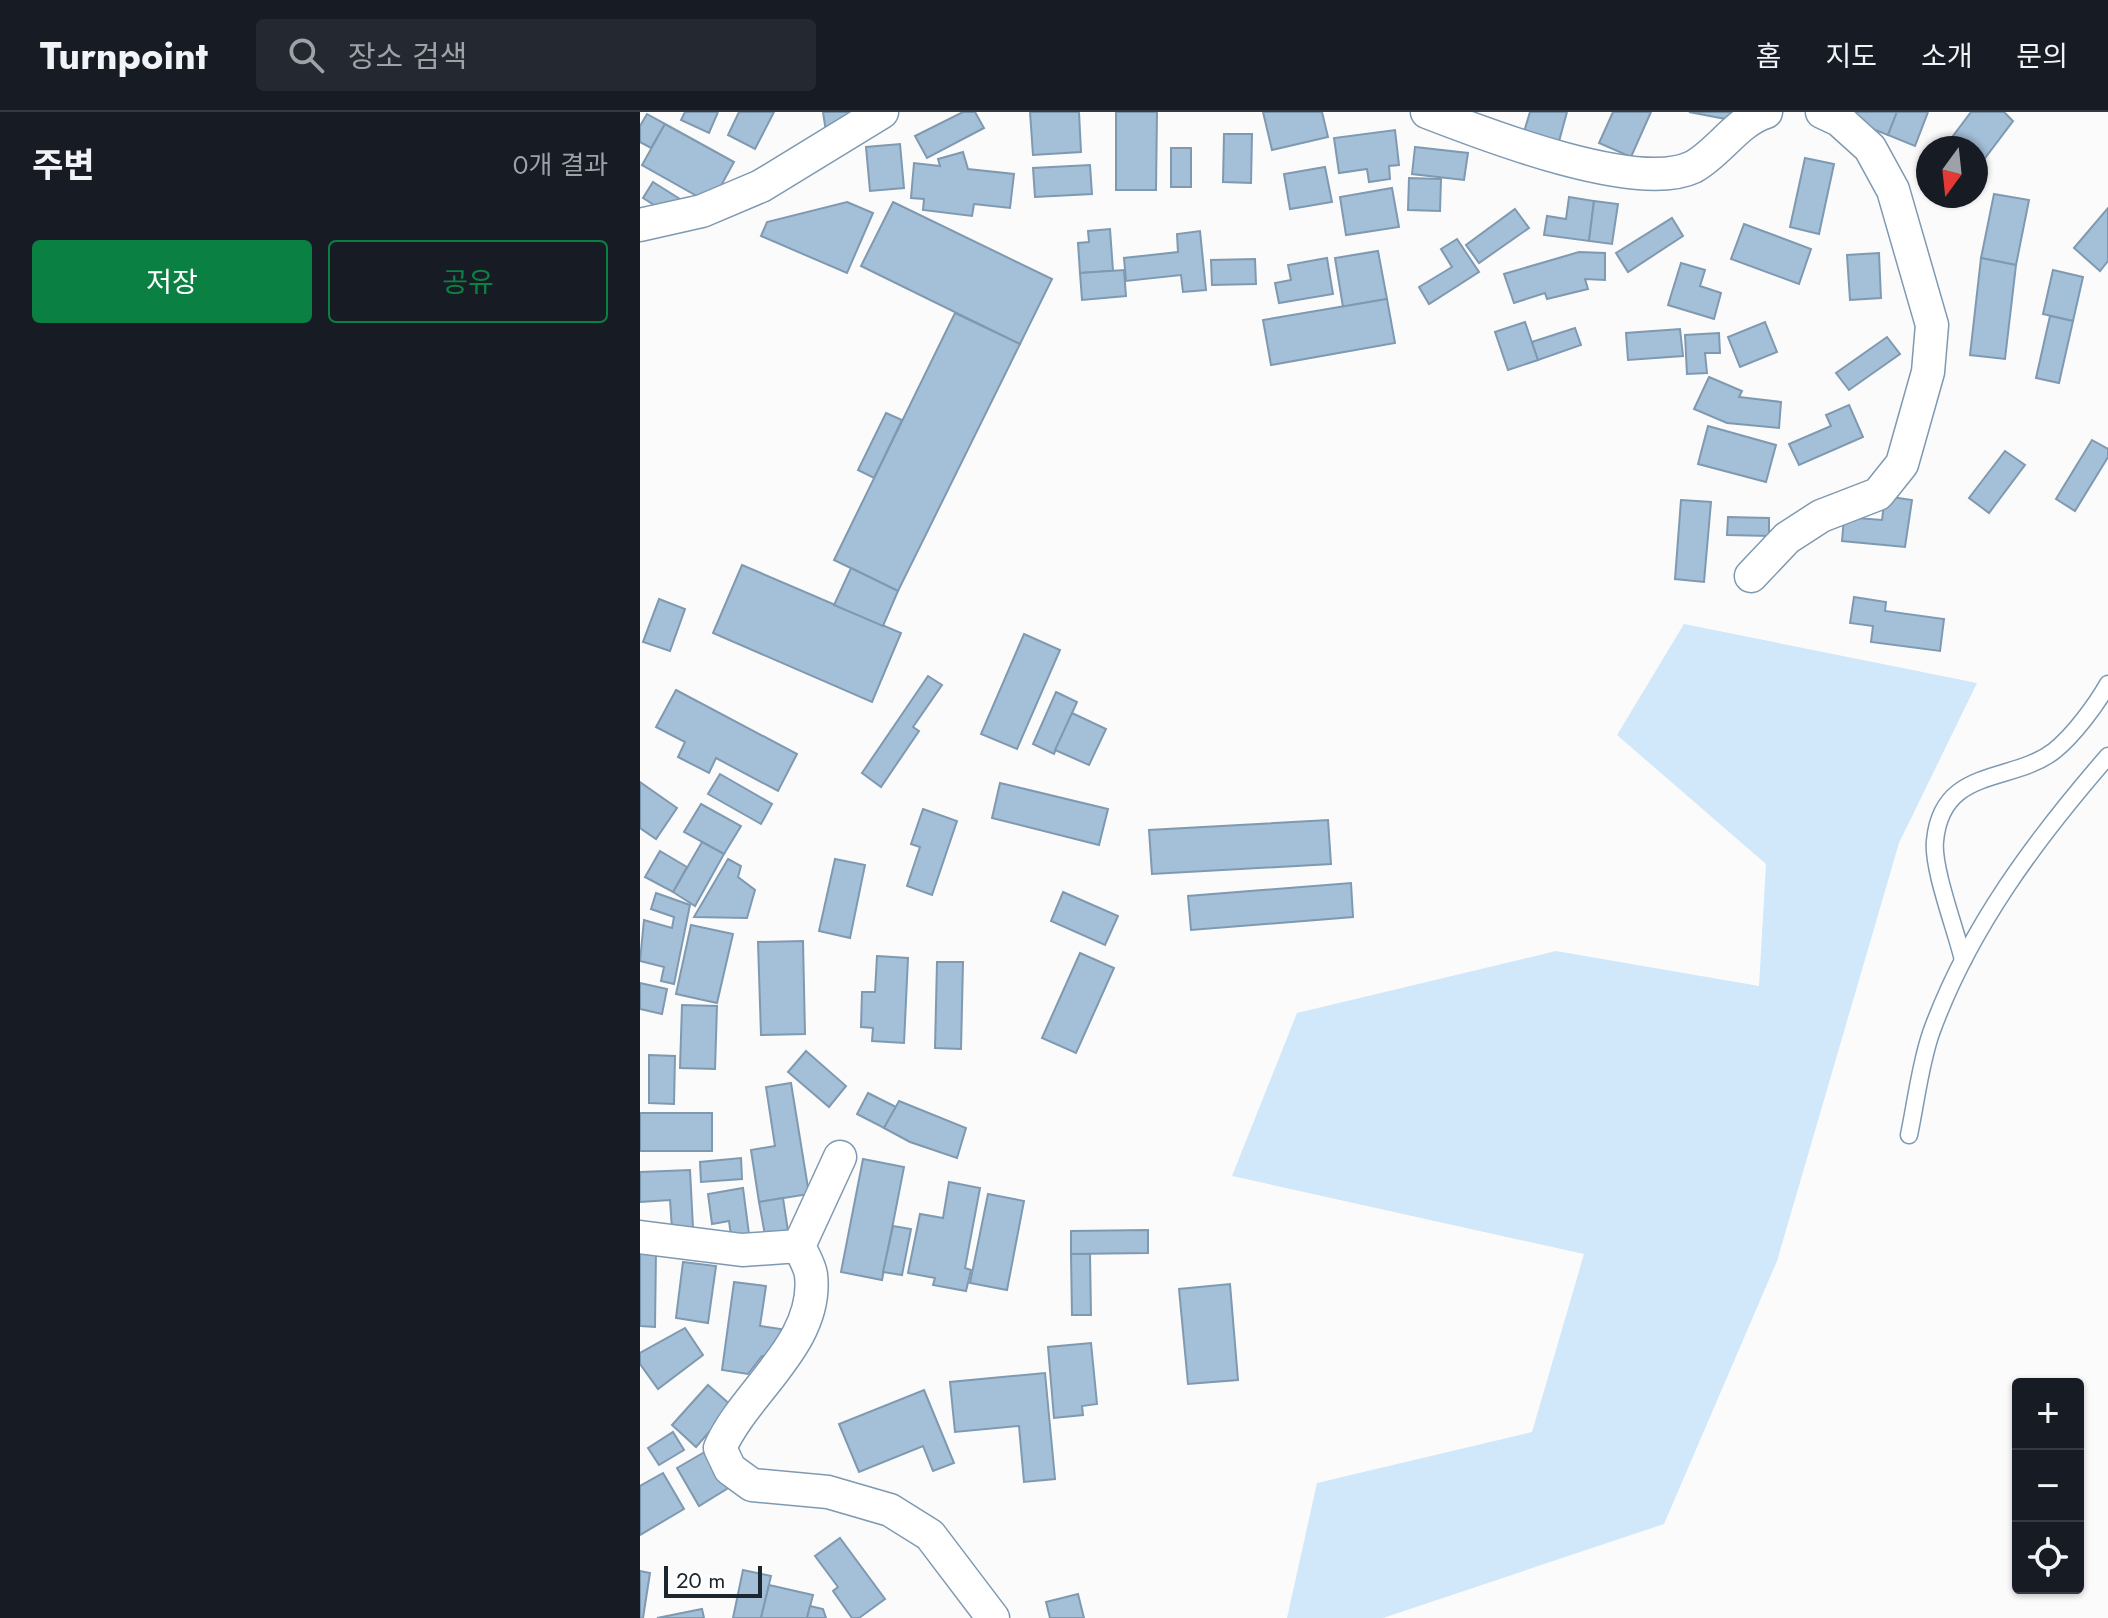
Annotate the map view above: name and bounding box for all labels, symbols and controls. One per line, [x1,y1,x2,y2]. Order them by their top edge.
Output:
search box [256,19,816,91]
text: Turnpoint [40,28,208,83]
icon: search [284,33,328,77]
text: 장소 검색 [348,35,467,78]
text: 홈 [1756,36,1781,77]
text: 지도 [1825,36,1877,77]
text: 소개 [1921,36,1972,77]
text: 문의 [2016,36,2068,77]
north arrow [1916,136,1988,208]
text: 주변 [32,141,95,190]
text: 0개 결과 [513,146,608,184]
button: 저장 [32,240,312,323]
button: 공유 [328,240,608,323]
map controls [2012,1378,2084,1594]
button: + [2012,1378,2084,1450]
button: − [2012,1450,2084,1522]
button: locate [2012,1522,2084,1594]
scale bar [664,1562,762,1598]
text: 20 m [676,1564,725,1596]

